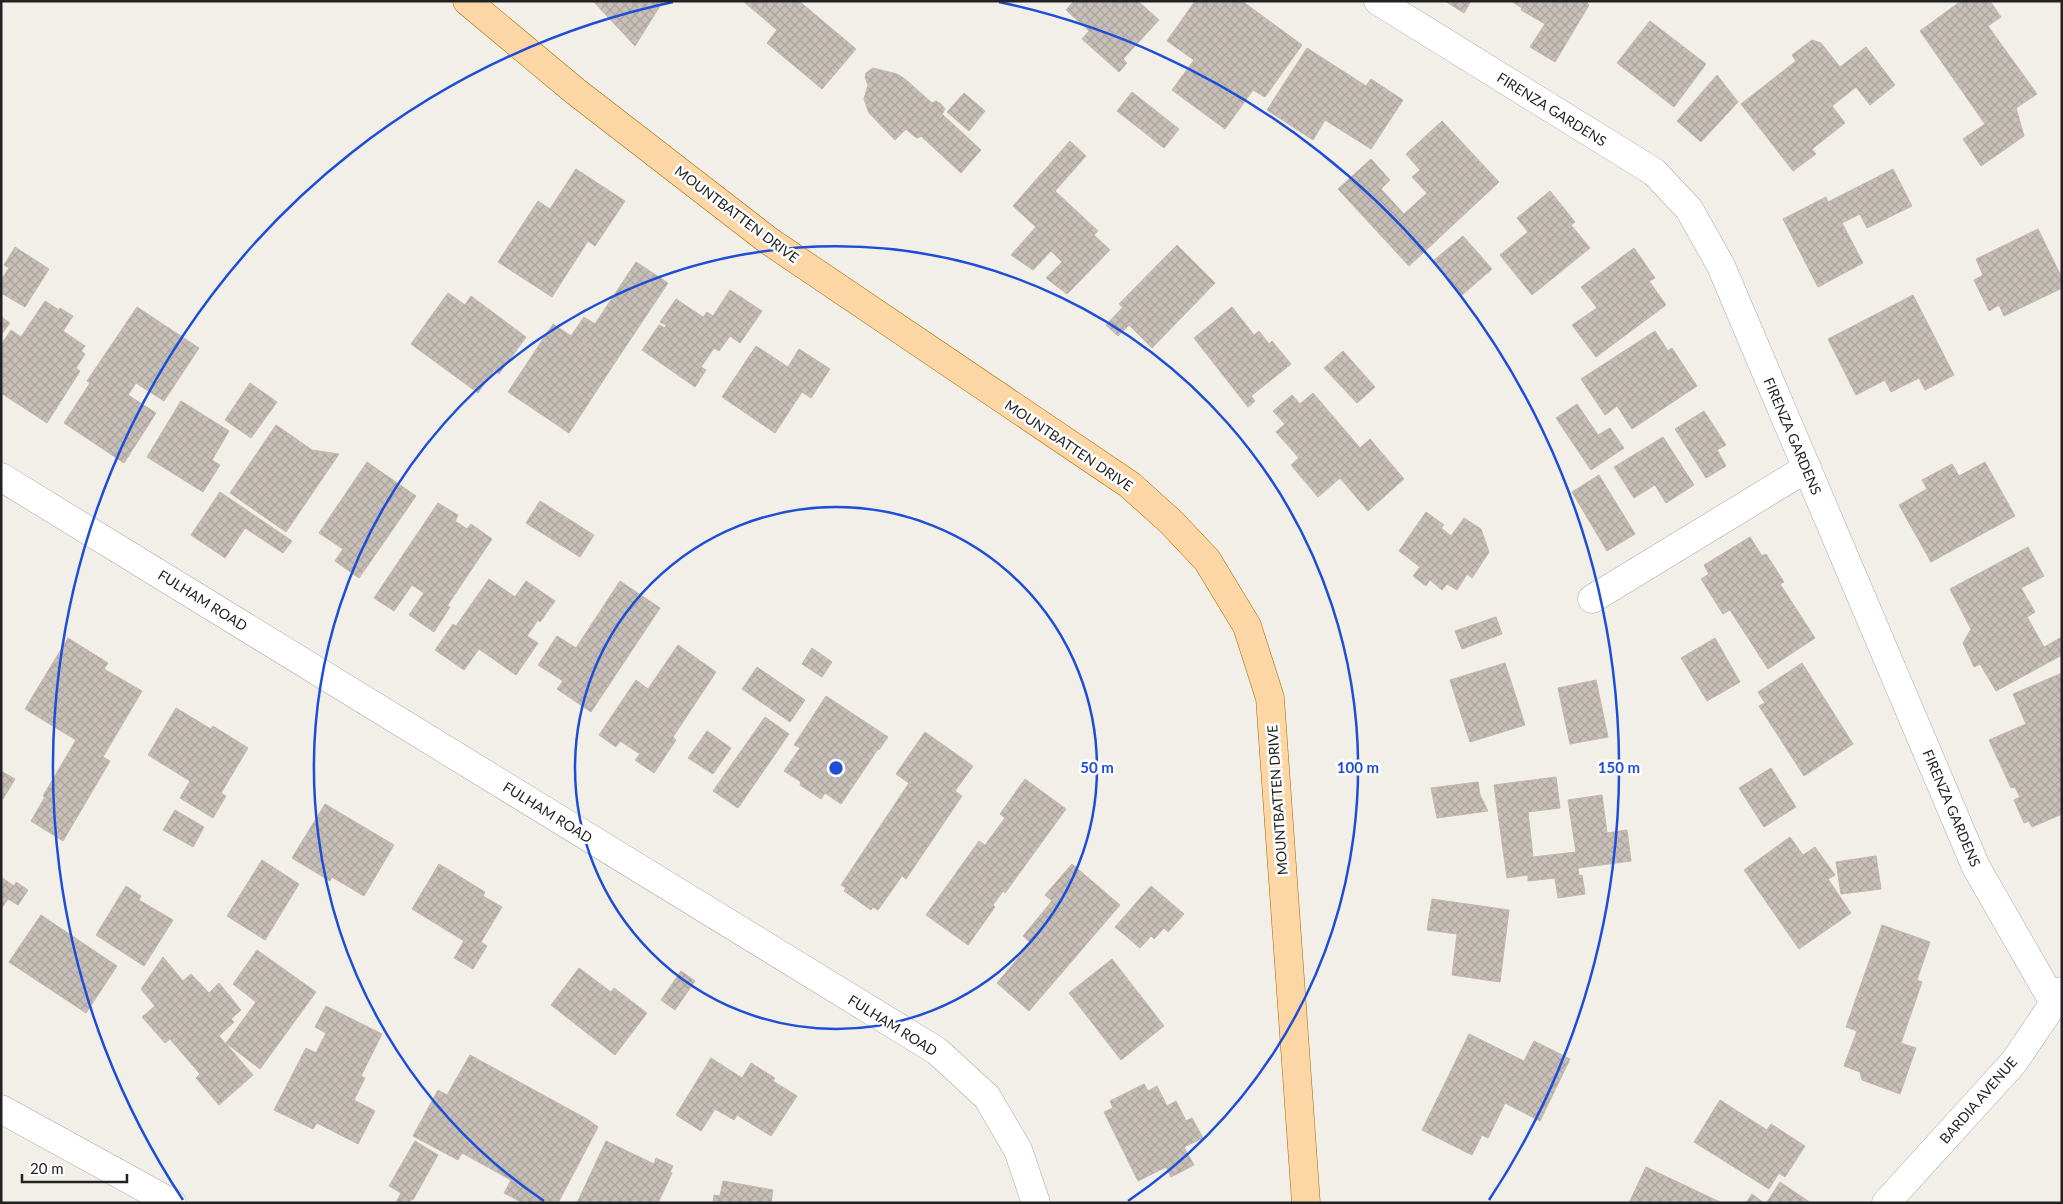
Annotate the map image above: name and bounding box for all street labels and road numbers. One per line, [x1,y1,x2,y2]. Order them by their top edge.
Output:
street label: FIRENZA GARDENS [1494,68,1610,150]
street label: MOUNTBATTEN DRIVE [672,162,802,266]
street label: FIRENZA GARDENS [1761,375,1825,497]
street label: MOUNTBATTEN DRIVE [1002,396,1136,494]
street label: FULHAM ROAD [155,566,251,634]
street label: MOUNTBATTEN DRIVE [1263,724,1291,876]
street label: FIRENZA GARDENS [1920,747,1984,869]
street label: FULHAM ROAD [500,778,596,846]
street label: FULHAM ROAD [845,991,941,1059]
street label: BARDIA AVENUE [1936,1053,2020,1147]

